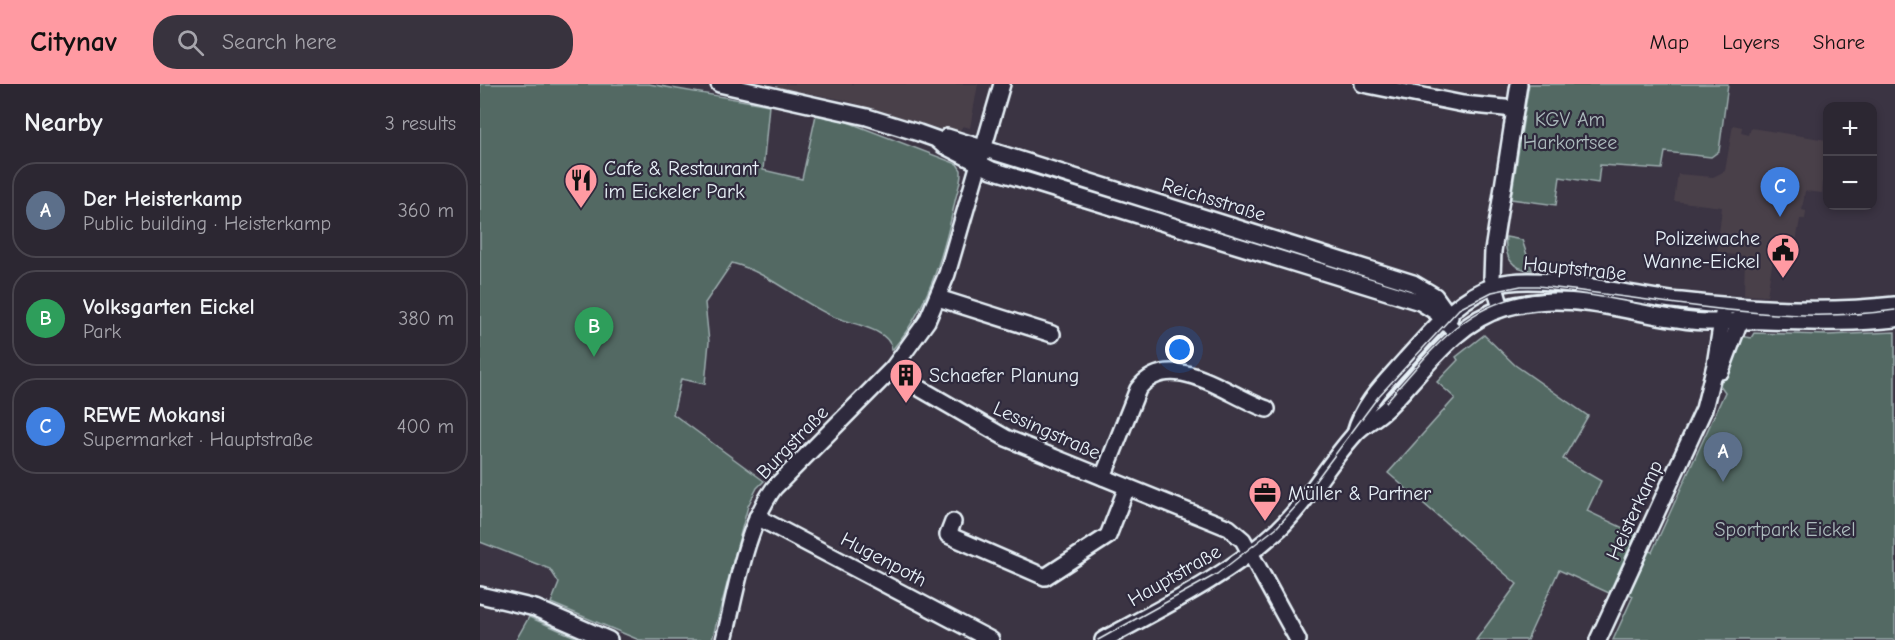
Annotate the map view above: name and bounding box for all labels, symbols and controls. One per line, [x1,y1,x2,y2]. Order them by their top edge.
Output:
search box [153,15,573,69]
text: Citynav [30,26,117,58]
icon: search [174,26,207,59]
text: Search here [222,29,336,55]
text: Map [1650,30,1689,54]
text: Layers [1722,30,1780,54]
text: Share [1813,30,1865,54]
map controls [1823,102,1877,210]
button: + [1823,102,1877,156]
text: Nearby [24,108,103,138]
park label: KGV Am Harkortsee [1523,108,1617,154]
text: 3 results [385,112,456,135]
button: − [1823,156,1877,210]
place label: Cafe & Restaurant im Eickeler Park [604,157,760,203]
restaurant icon: Cafe & Restaurant im Eickeler Park [563,162,599,209]
pin: C [1760,168,1800,217]
street label: Reichsstraße [1159,173,1269,226]
text: Der Heisterkamp [83,186,242,212]
text: A [40,199,51,222]
text: 360 m [398,199,454,222]
text: Public building · Heisterkamp [83,212,331,235]
place label: Polizeiwache Wanne-Eickel [1644,227,1760,273]
public building icon: Polizeiwache Wanne-Eickel [1765,232,1801,279]
street label: Hauptstraße [1522,252,1628,285]
text: Volksgarten Eickel [83,294,255,320]
text: B [39,307,52,330]
text: 380 m [398,307,454,330]
pin: B [574,308,614,357]
text: Park [83,320,121,343]
your location [1165,335,1194,364]
building icon: Schaefer Planung [888,357,924,404]
place label: Schaefer Planung [929,364,1079,387]
street label: Lessingstraße [990,397,1104,464]
street label: Burgstraße [752,401,833,484]
text: REWE Mokansi [83,402,226,428]
text: C [39,415,52,438]
text: 400 m [397,415,454,438]
text: Supermarket · Hauptstraße [83,428,313,451]
pin: A [1704,432,1742,482]
street label: Heisterkamp [1601,457,1668,564]
office icon: Müller & Partner [1247,475,1283,522]
place label: Müller & Partner [1288,482,1431,505]
park label: Sportpark Eickel [1714,518,1856,541]
street label: Hugenpoth [837,527,931,592]
street label: Hauptstraße [1124,540,1225,611]

